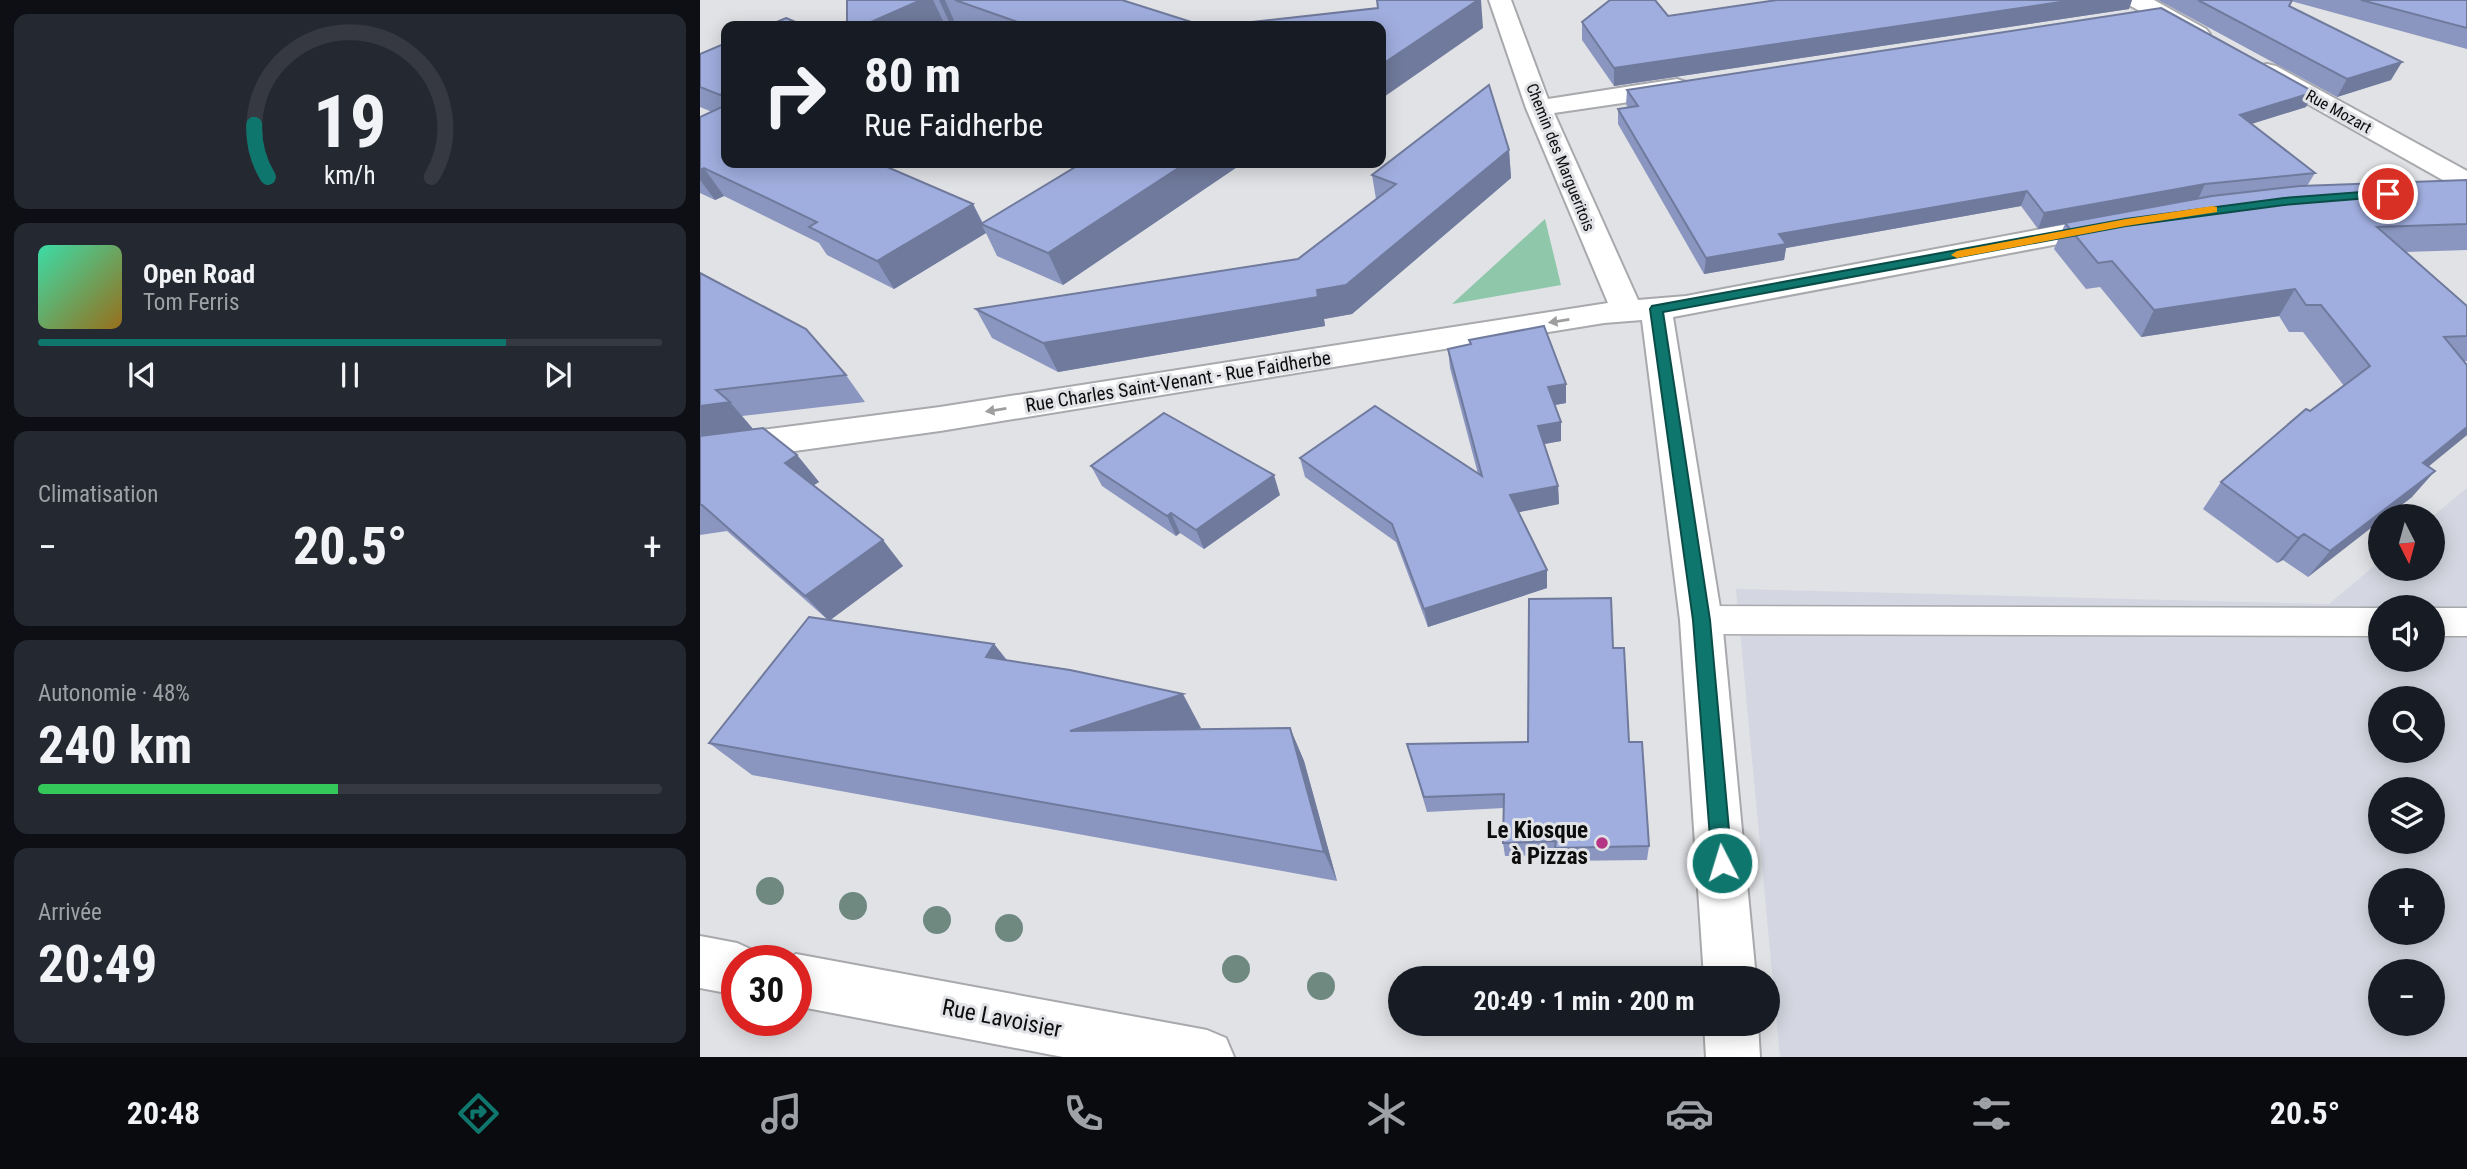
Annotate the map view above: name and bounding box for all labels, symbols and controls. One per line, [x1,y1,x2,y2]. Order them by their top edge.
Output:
text: 80 m [864,47,961,104]
icon: right [749,49,840,140]
text: 19 [313,80,387,166]
street label: Chemin des Margueritois [1522,81,1599,234]
street label: Rue Mozart [2303,86,2375,137]
text: Rue Faidherbe [864,106,1043,144]
text: km/h [324,161,376,190]
pin [2358,164,2418,224]
icon: arrive [2369,175,2407,213]
text: Open Road [143,259,255,289]
text: Tom Ferris [143,289,239,316]
one-way arrow [1548,316,1570,327]
street label: Rue Charles Saint-Venant - Rue Faidherbe [1024,346,1332,417]
icon: previous [123,356,161,394]
icon: pause [331,356,369,394]
icon: next [539,356,577,394]
one-way arrow [984,405,1006,416]
text: Climatisation [38,481,158,508]
north arrow [2368,504,2445,581]
map controls [2368,504,2445,1036]
text: 20.5° [293,516,407,577]
text: − [38,525,57,569]
text: + [643,525,662,569]
button: sound [2368,595,2445,672]
text: Autonomie · 48% [38,680,190,707]
button: search [2368,686,2445,763]
text: 240 km [38,715,192,776]
button: layers [2368,777,2445,854]
place label: Le Kiosque à Pizzas [1487,817,1588,870]
position arrow [1685,826,1759,900]
marker: Le Kiosque à Pizzas [1594,835,1610,851]
button: + [2368,868,2445,945]
text: Arrivée [38,899,102,926]
text: 20:49 [38,934,157,995]
speed limit sign: 30 [721,945,812,1036]
button: − [2368,959,2445,1036]
text: 20:49 · 1 min · 200 m [1474,986,1694,1016]
street label: Rue Lavoisier [940,994,1064,1043]
icon: directions [454,1089,503,1138]
icon: music [757,1089,806,1138]
icon: phone [1059,1089,1108,1138]
icon: climate [1362,1089,1411,1138]
icon: car [1665,1089,1714,1138]
icon: filters [1967,1089,2016,1138]
text: 20:48 [127,1094,200,1132]
text: 20.5° [2270,1094,2340,1132]

